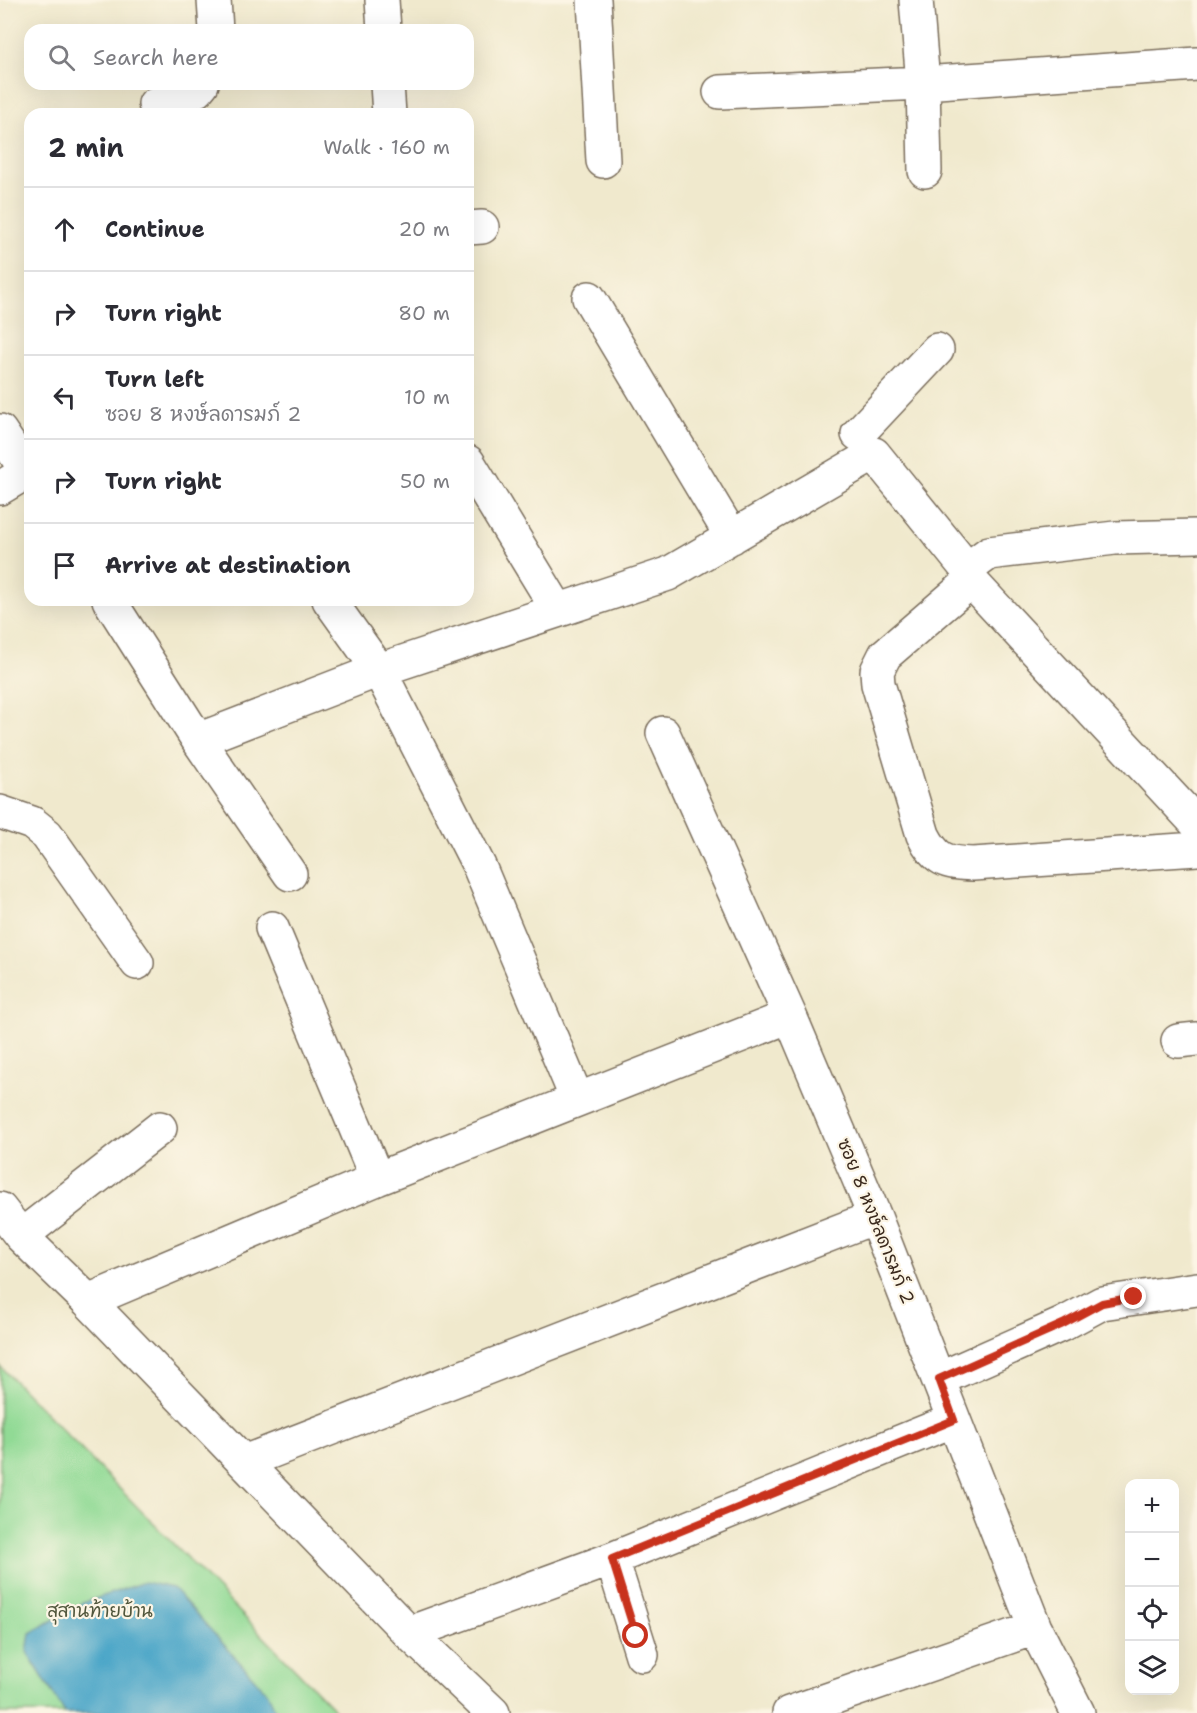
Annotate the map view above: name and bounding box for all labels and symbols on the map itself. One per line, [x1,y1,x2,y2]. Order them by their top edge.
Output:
street label: ซอย 8 หงษ์ลดารมภ์ 2 [832,1134,921,1307]
route end [1120,1283,1146,1309]
park label: สุสานท้ายบ้าน [47,1599,153,1625]
route start [622,1622,648,1648]

